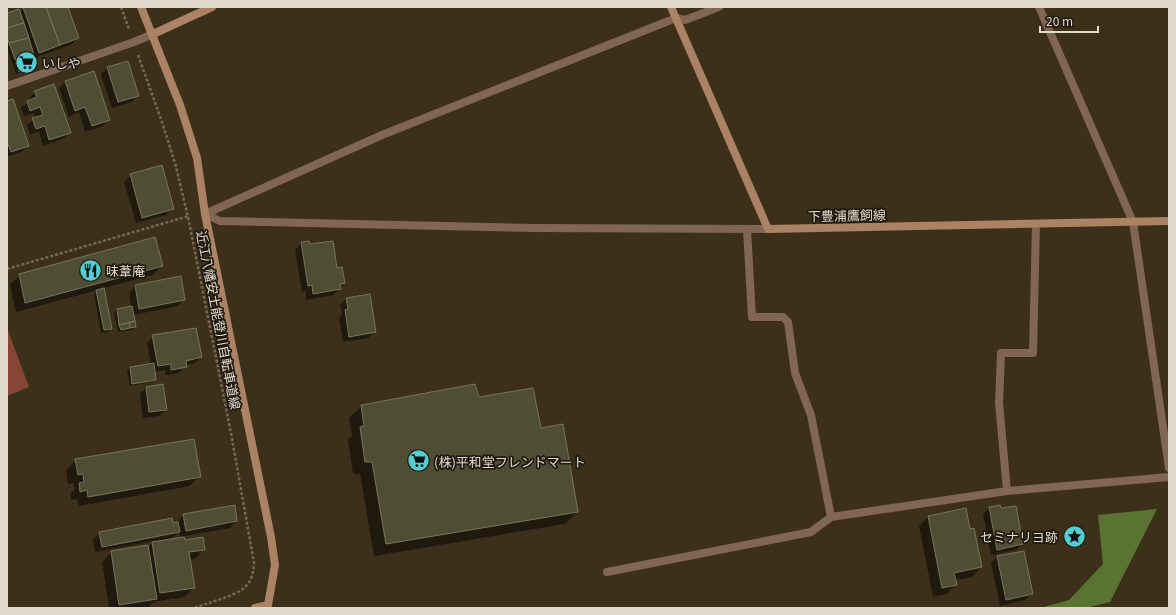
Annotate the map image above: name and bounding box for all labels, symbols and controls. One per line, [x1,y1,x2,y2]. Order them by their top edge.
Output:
scale bar [1040,8,1098,34]
text: 20 m [1046,12,1073,29]
supermarket icon: いしや [13,49,39,75]
place label: いしや [42,53,81,72]
street label: 下豊浦鷹飼線 [808,205,886,225]
street label: 近江八幡安土能登川自転車道線 [192,229,246,411]
restaurant icon: 味葦庵 [78,257,104,283]
place label: 味葦庵 [106,261,145,280]
supermarket icon: (株)平和堂フレンドマート [406,448,432,474]
place label: (株)平和堂フレンドマート [434,452,586,471]
place icon: セミナリヨ跡 [1061,523,1087,549]
place label: セミナリヨ跡 [980,527,1058,546]

